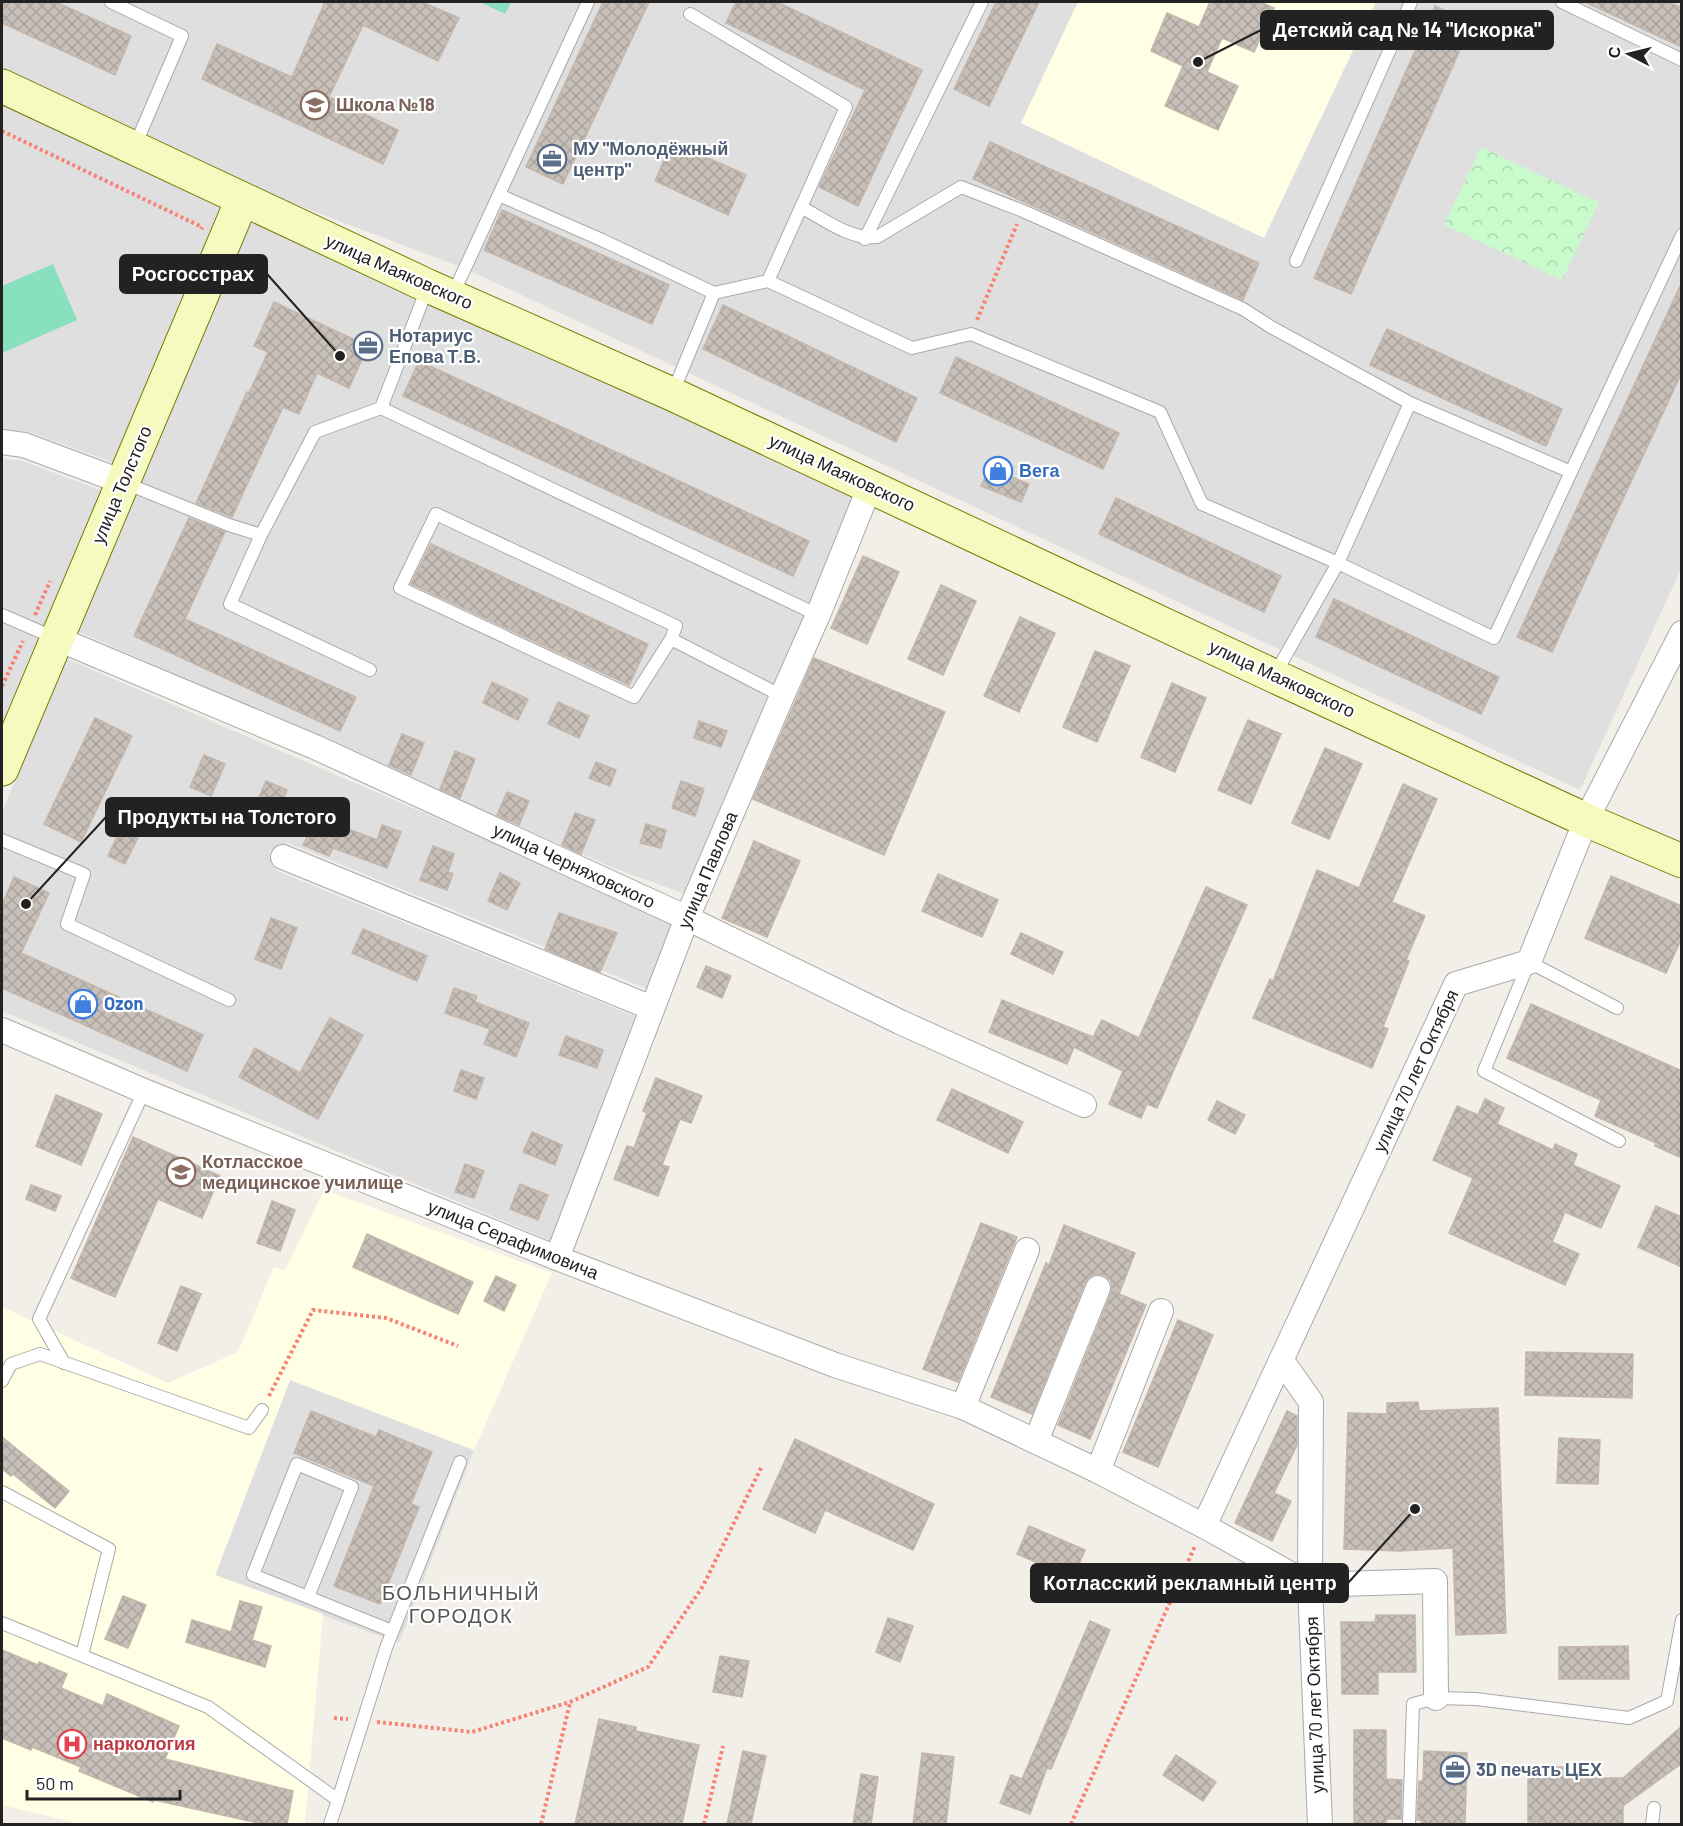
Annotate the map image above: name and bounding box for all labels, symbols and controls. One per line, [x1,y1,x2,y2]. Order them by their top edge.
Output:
callout: Детский сад № 14 "Искорка" [1261,11,1553,49]
text: Детский сад № 14 "Искорка" [1273,17,1541,41]
north arrow [1599,24,1659,84]
text: С [1603,45,1624,59]
school or university icon: Школа №18 [299,89,331,121]
place label: Школа №18 [336,93,435,115]
place label: МУ "Молодёжный центр" [573,137,728,180]
office icon: МУ "Молодёжный центр" [536,143,568,175]
street label: улица Маяковского [322,229,476,313]
callout: Росгосстрах [120,255,267,293]
text: Росгосстрах [132,261,254,285]
place label: Нотариус Епова Т.В. [389,324,481,367]
office icon: Нотариус Епова Т.В. [352,330,384,362]
street label: улица Толстого [86,422,156,547]
street label: улица Маяковского [766,429,919,516]
shop icon: Вега [982,455,1014,487]
place label: Вега [1019,459,1061,481]
street label: улица Маяковского [1206,635,1359,722]
callout: Продукты на Толстого [106,798,349,836]
text: Продукты на Толстого [118,804,336,828]
street label: улица Павлова [672,807,742,932]
street label: улица Черняховского [490,818,659,912]
street label: улица 70 лет Октября [1368,986,1462,1155]
shop icon: Ozon [67,988,99,1020]
place label: Ozon [104,992,143,1014]
place label: Котласское медицинское училище [202,1150,403,1193]
school or university icon: Котласское медицинское училище [165,1156,197,1188]
street label: улица Серафимовича [425,1195,603,1284]
callout: Котласский рекламный центр [1031,1564,1348,1602]
text: Котласский рекламный центр [1043,1570,1337,1594]
district label: БОЛЬНИЧНЫЙ ГОРОДОК [382,1580,540,1627]
street label: улица 70 лет Октября [1300,1616,1328,1794]
hospital icon: наркология [56,1728,88,1760]
place label: наркология [93,1732,195,1754]
office icon: 3D печать ЦЕХ [1439,1754,1471,1786]
place label: 3D печать ЦЕХ [1476,1758,1602,1780]
scale bar [27,1763,180,1801]
text: 50 m [36,1772,74,1794]

